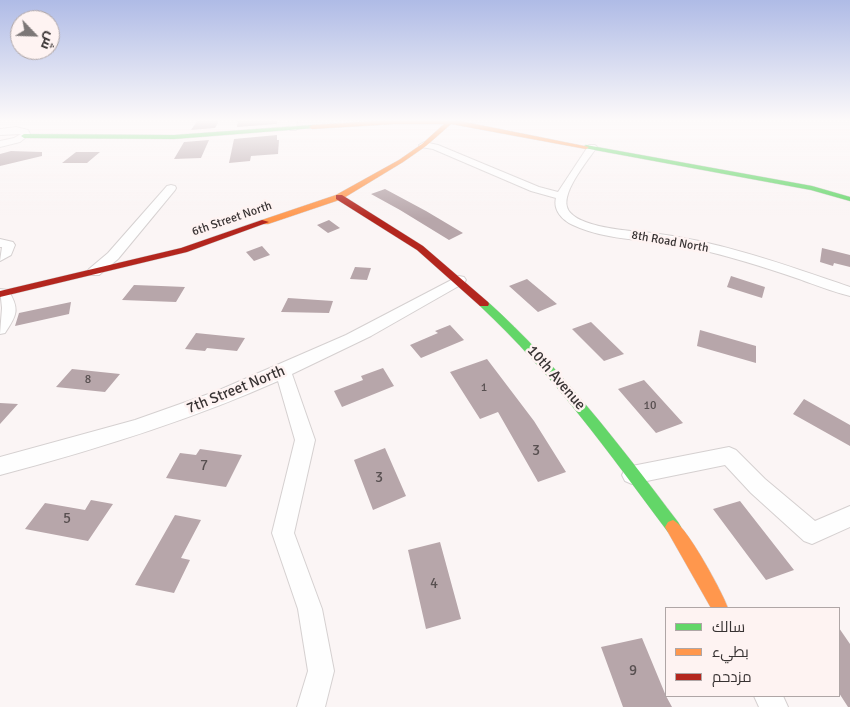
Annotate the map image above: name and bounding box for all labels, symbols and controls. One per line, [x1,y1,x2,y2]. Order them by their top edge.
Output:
north arrow [10,10,60,60]
text: ش [37,29,60,53]
street label: 6th Street North [190,199,274,239]
street label: 8th Road North [630,228,710,256]
street label: 10th Avenue [523,342,589,414]
street label: 7th Street North [184,362,288,418]
house number: 8 [85,373,91,387]
house number: 1 [481,381,487,395]
house number: 10 [644,399,656,413]
house number: 3 [532,442,540,460]
house number: 7 [200,457,208,475]
house number: 3 [375,469,383,487]
house number: 5 [63,510,71,528]
house number: 4 [430,575,438,593]
legend [665,607,840,697]
text: سالك [712,618,745,636]
text: بطيء [712,643,749,661]
house number: 9 [629,662,637,680]
text: مزدحم [712,668,752,686]

